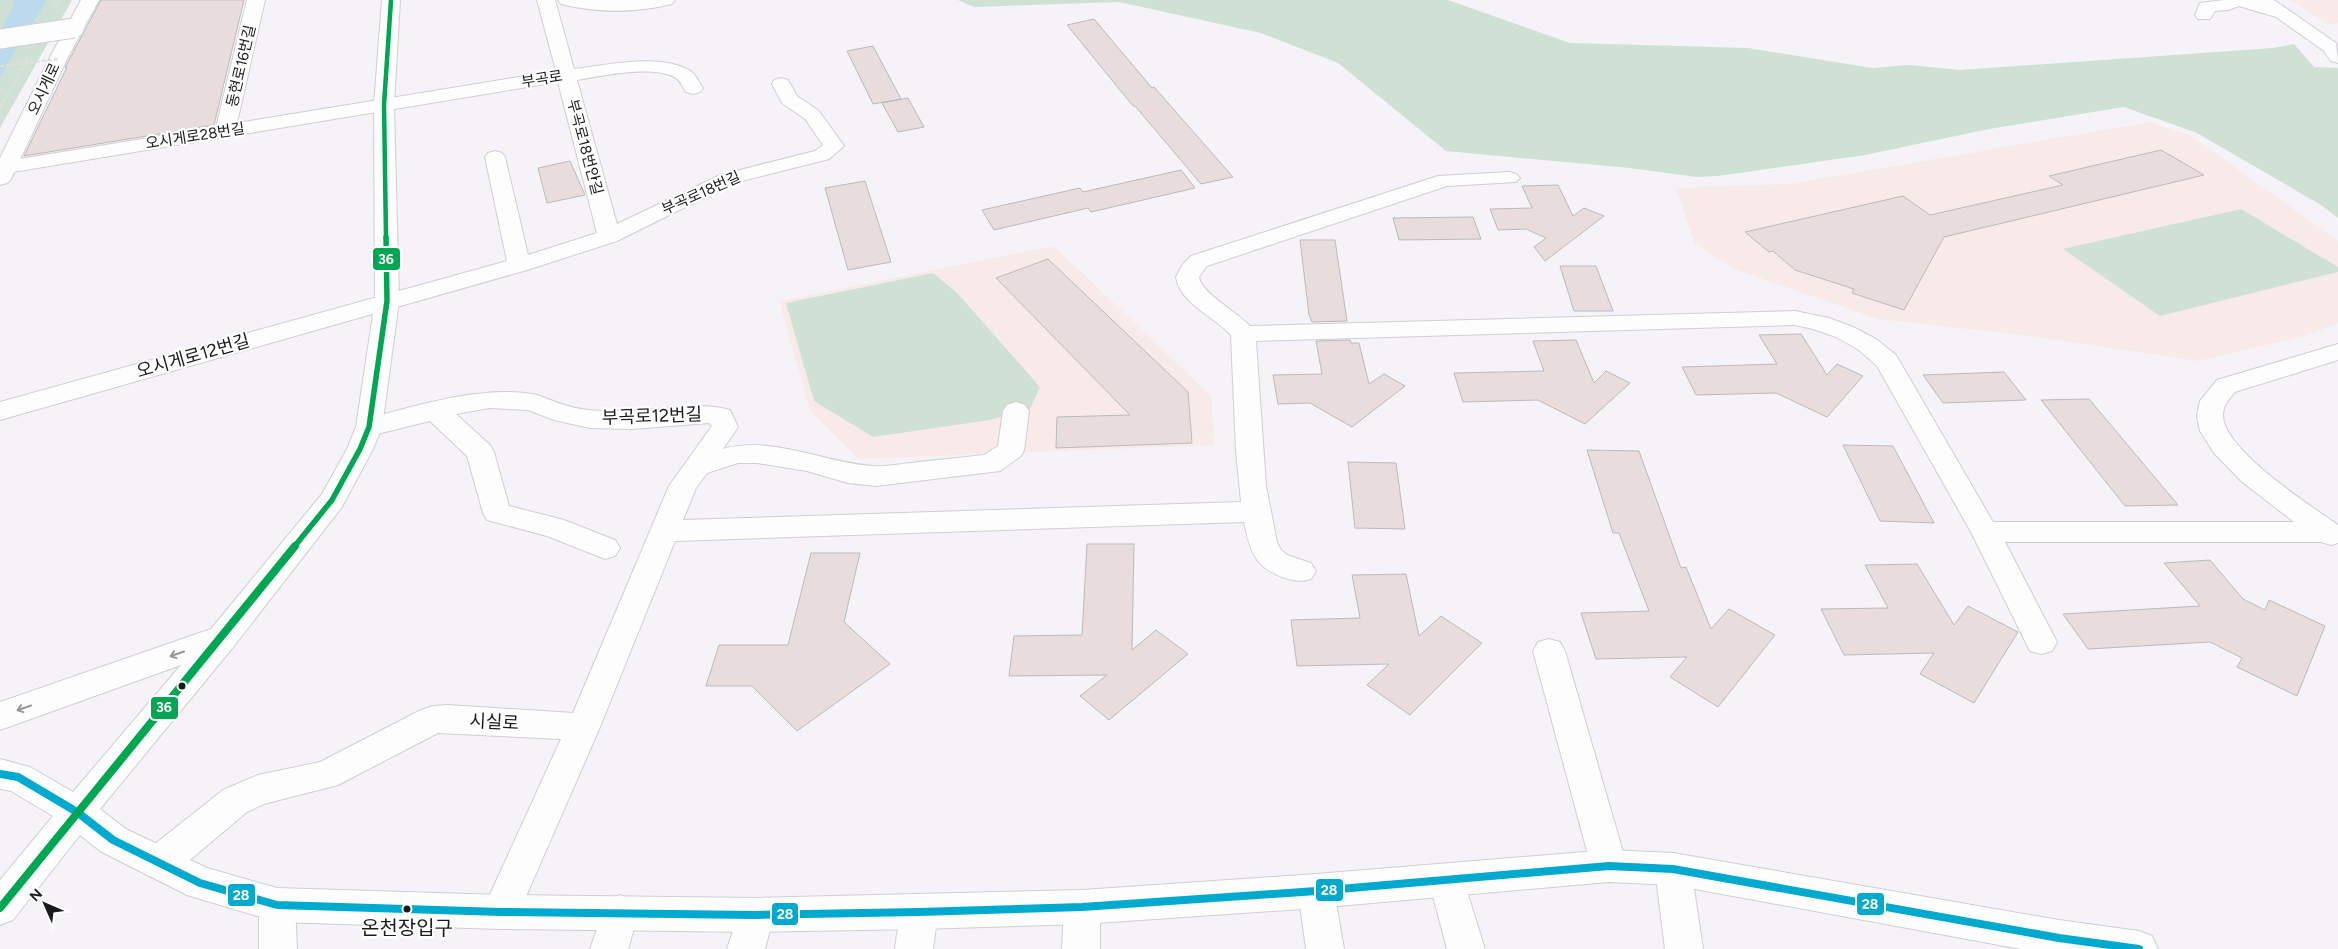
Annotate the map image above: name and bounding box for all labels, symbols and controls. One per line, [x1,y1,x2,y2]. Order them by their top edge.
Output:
street label: 동현로16번길 [223,23,259,109]
street label: 오시게로 [24,60,64,118]
street label: 부곡로 [520,67,564,91]
street label: 부곡로18번안길 [564,97,606,197]
street label: 오시게로28번길 [144,119,246,153]
street label: 부곡로18번길 [659,168,743,218]
line badge: 36 [372,247,401,271]
text: 36 [378,251,394,268]
street label: 오시게로12번길 [134,329,252,383]
street label: 부곡로12번길 [601,403,703,429]
one-way arrow [170,650,186,659]
unlabelled marker [177,681,187,691]
line badge: 36 [150,696,179,720]
text: 36 [156,699,172,716]
one-way arrow [17,704,32,713]
street label: 시실로 [469,710,519,734]
line badge: 28 [1315,878,1344,902]
north arrow [20,879,70,929]
text: 28 [1321,882,1337,899]
line badge: 28 [227,883,256,907]
text: N [26,885,46,905]
text: 28 [233,887,249,904]
line badge: 28 [1856,892,1885,916]
text: 28 [1862,896,1878,913]
line badge: 28 [771,902,799,926]
marker: 온천장입구 [402,904,412,914]
text: 28 [777,906,793,923]
place label: 온천장입구 [361,916,453,940]

